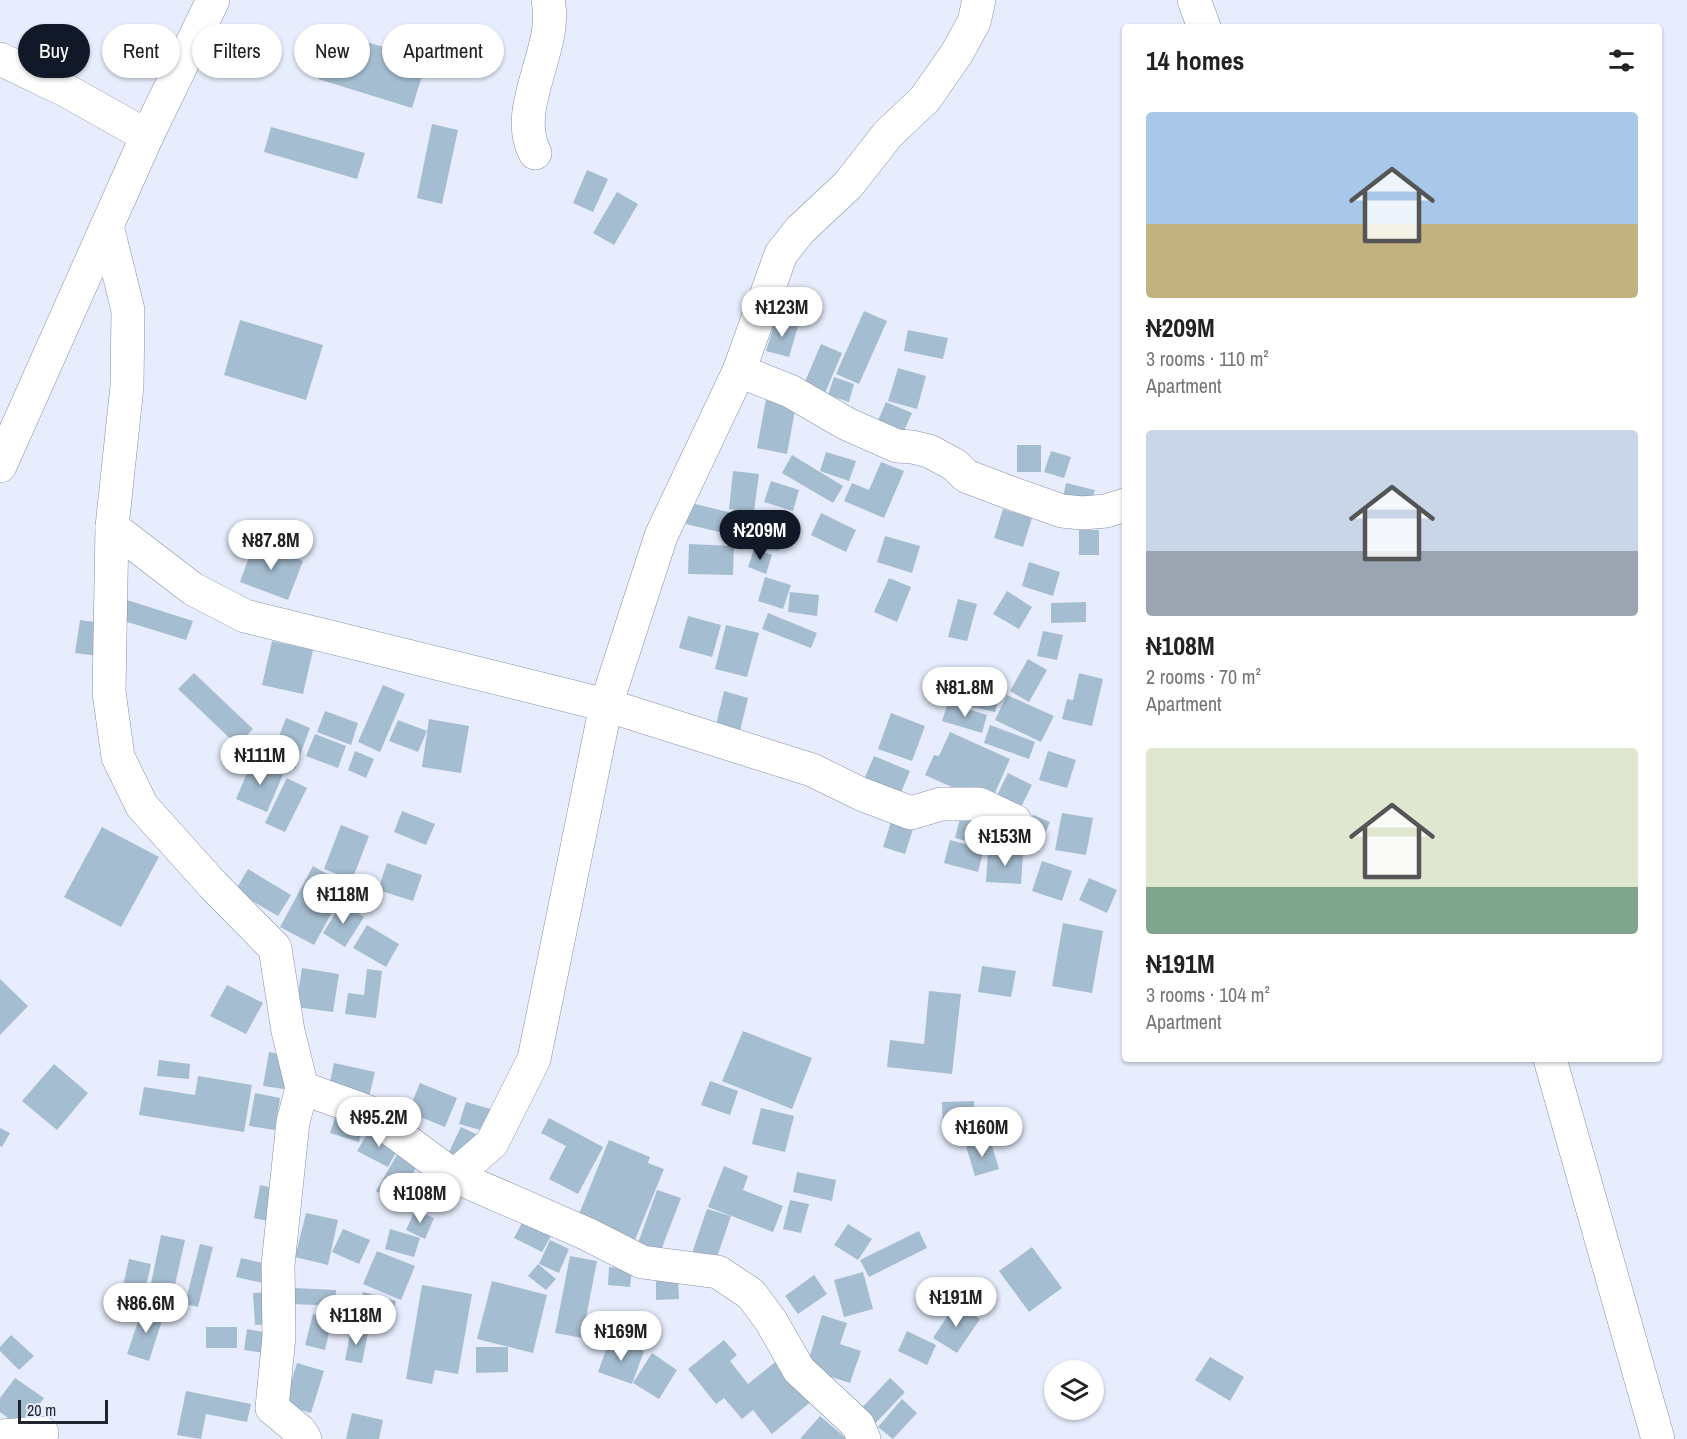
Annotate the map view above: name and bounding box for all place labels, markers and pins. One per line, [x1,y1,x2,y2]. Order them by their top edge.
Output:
pin: ₦123M [740,287,824,338]
pin: ₦209M [718,510,802,561]
pin: ₦87.8M [222,520,320,571]
pin: ₦81.8M [916,667,1014,718]
pin: ₦111M [218,735,302,786]
pin: ₦153M [963,816,1047,867]
pin: ₦118M [301,874,385,925]
pin: ₦95.2M [330,1097,428,1148]
pin: ₦160M [940,1107,1024,1158]
pin: ₦108M [378,1173,462,1224]
pin: ₦191M [914,1277,998,1328]
pin: ₦86.6M [97,1283,195,1334]
pin: ₦118M [314,1295,398,1346]
pin: ₦169M [579,1311,663,1362]

